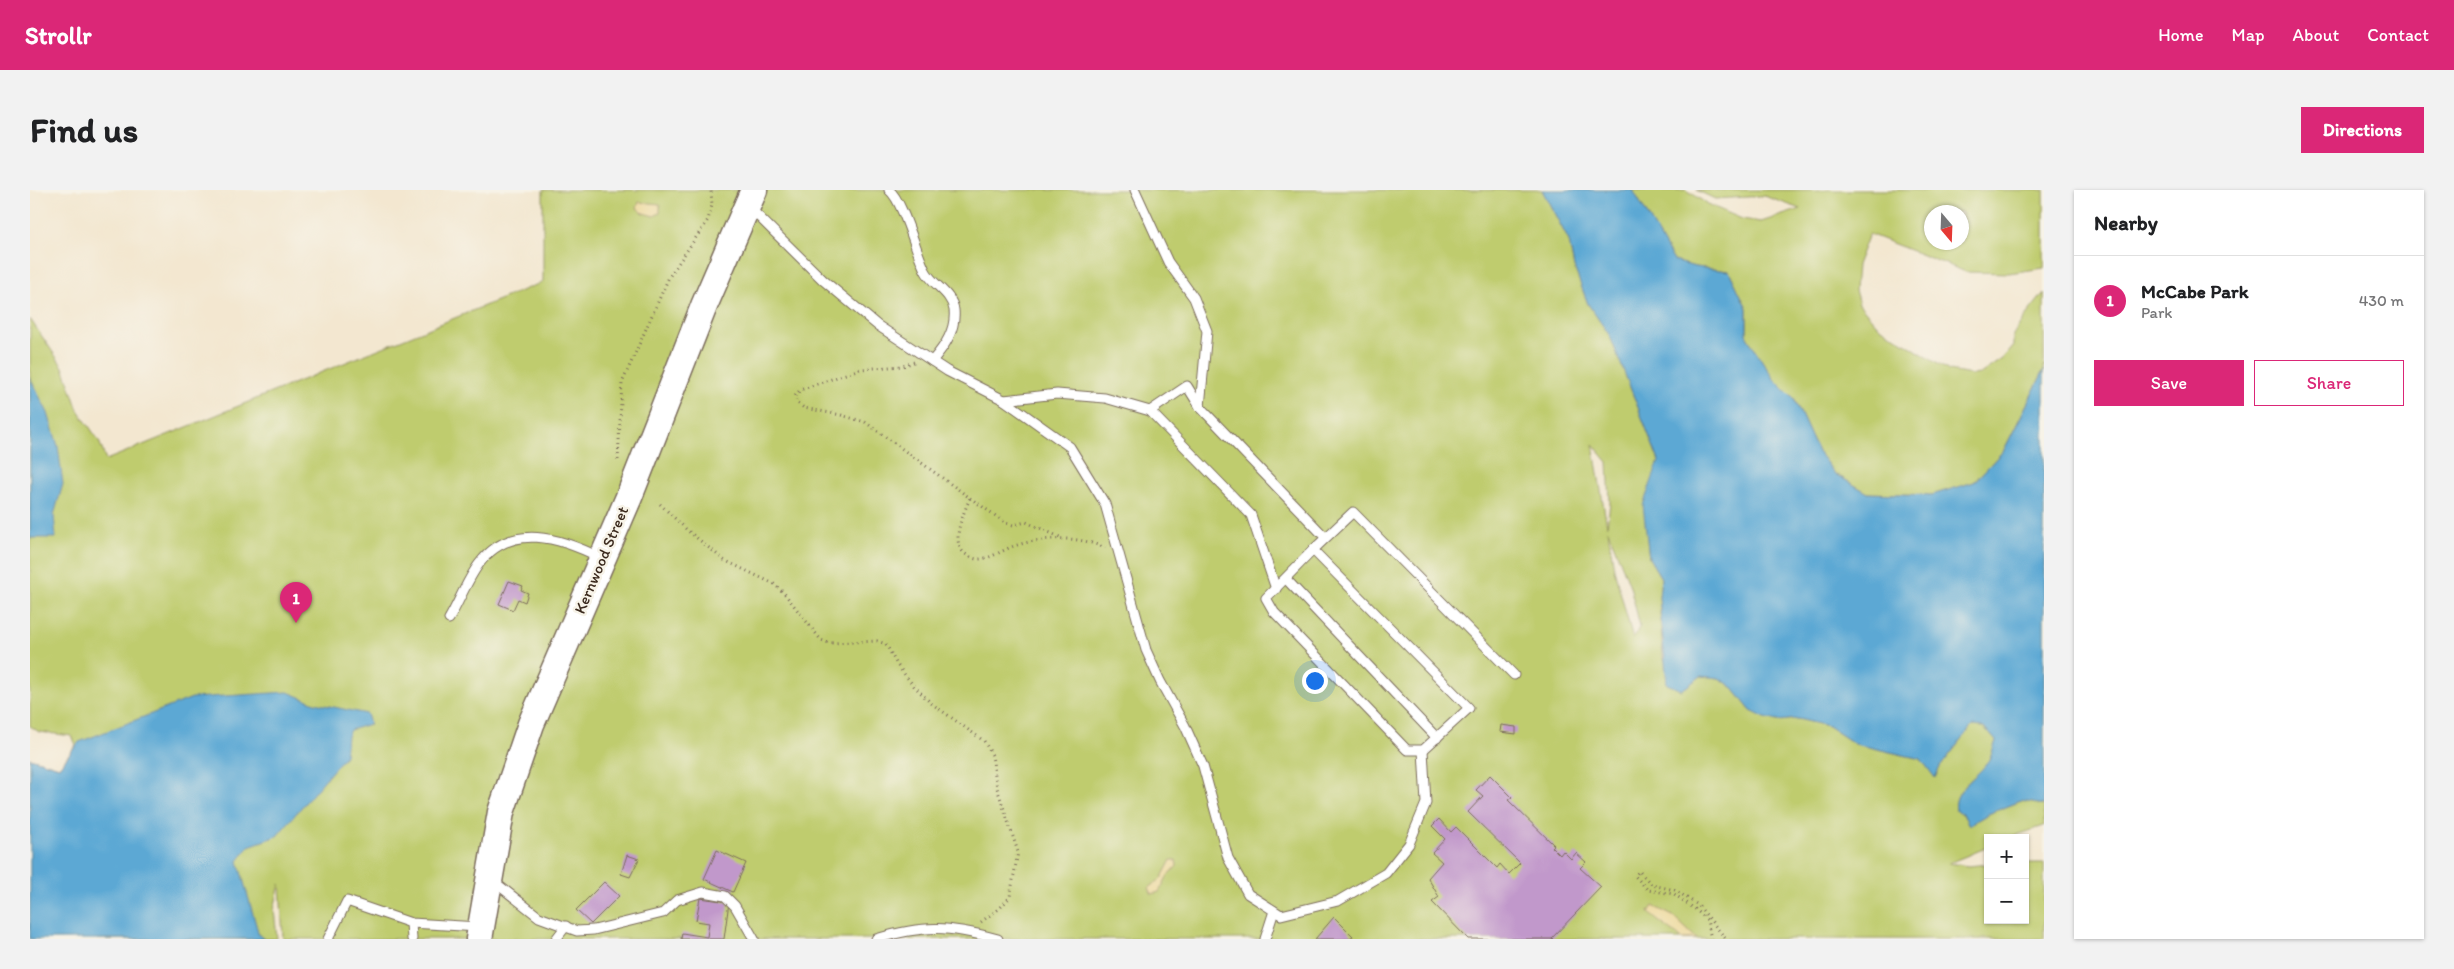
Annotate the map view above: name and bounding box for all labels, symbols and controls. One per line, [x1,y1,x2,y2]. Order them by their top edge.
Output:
text: Strollr [25,21,91,50]
text: Home [2158,24,2204,46]
text: Map [2232,24,2265,46]
text: About [2293,24,2339,46]
text: Contact [2367,24,2429,46]
button: Directions [2301,107,2424,153]
text: Find us [30,109,138,151]
north arrow [1924,205,1969,250]
text: Nearby [2094,210,2158,235]
text: McCabe Park [2141,280,2248,303]
text: 1 [2106,291,2114,310]
text: 430 m [2359,291,2404,310]
text: Park [2141,303,2172,322]
button: Save [2094,360,2244,406]
button: Share [2254,360,2404,406]
street label: Kernwood Street [570,503,632,617]
pin: 1 [280,582,312,623]
your location [1302,668,1328,694]
map controls [1984,834,2029,924]
button: + [1984,834,2029,879]
button: − [1984,879,2029,924]

